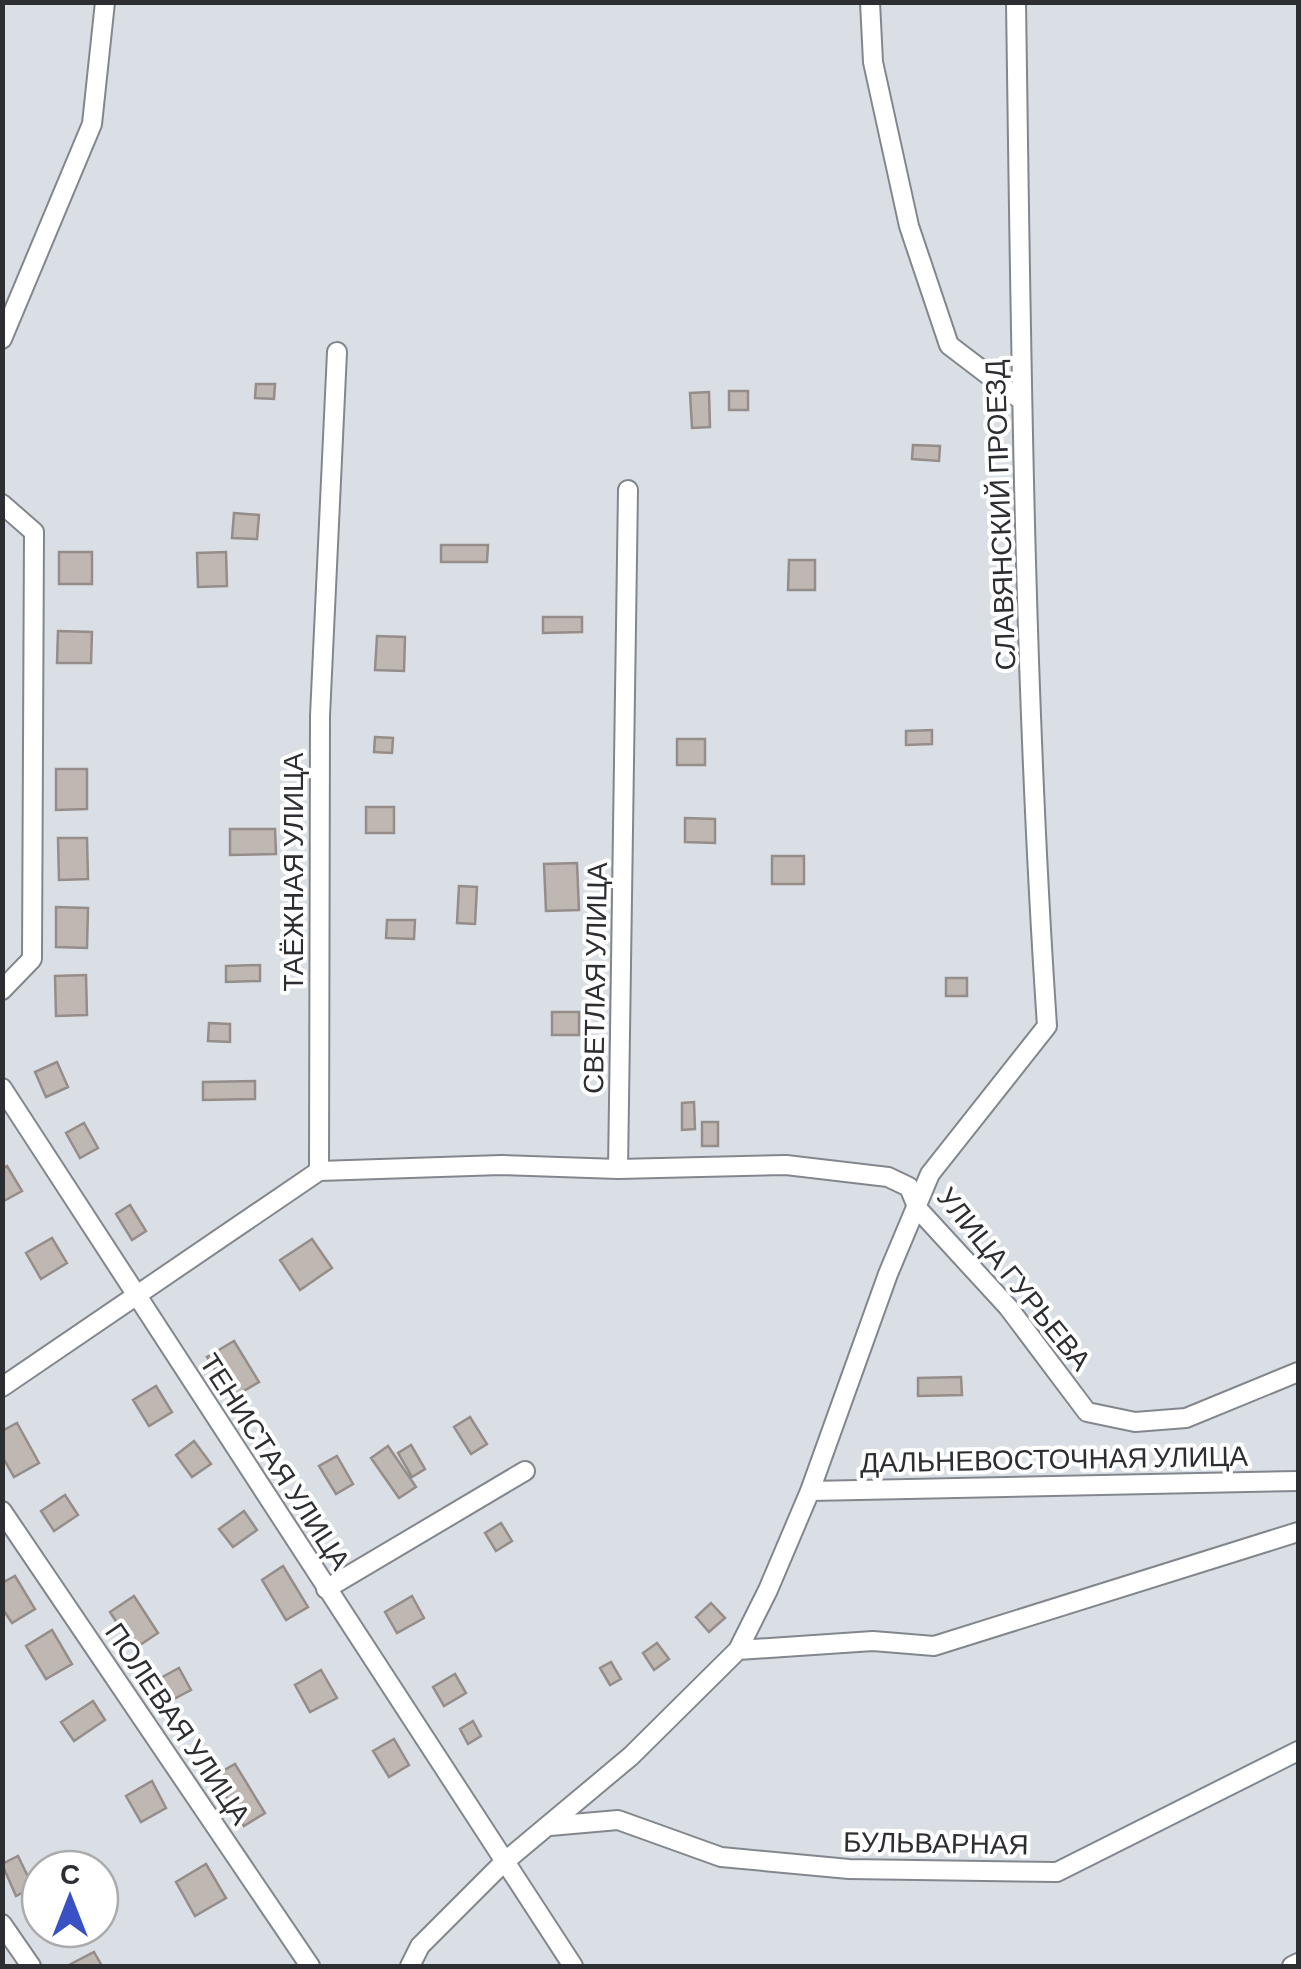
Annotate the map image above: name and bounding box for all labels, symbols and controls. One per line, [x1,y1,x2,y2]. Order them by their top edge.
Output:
street label: СЛАВЯНСКИЙ ПРОЕЗД [977,359,1021,671]
street label: ТАЁЖНАЯ УЛИЦА [275,752,309,991]
street label: СВЕТЛАЯ УЛИЦА [575,862,613,1094]
street label: УЛИЦА ГУРЬЕВА [931,1180,1099,1377]
street label: ТЕНИСТАЯ УЛИЦА [193,1347,359,1576]
street label: ДАЛЬНЕВОСТОЧНАЯ УЛИЦА [860,1438,1249,1478]
street label: ПОЛЕВАЯ УЛИЦА [99,1616,259,1830]
street label: БУЛЬВАРНАЯ [843,1823,1029,1861]
north arrow [20,1849,120,1949]
text: С [60,1856,80,1890]

